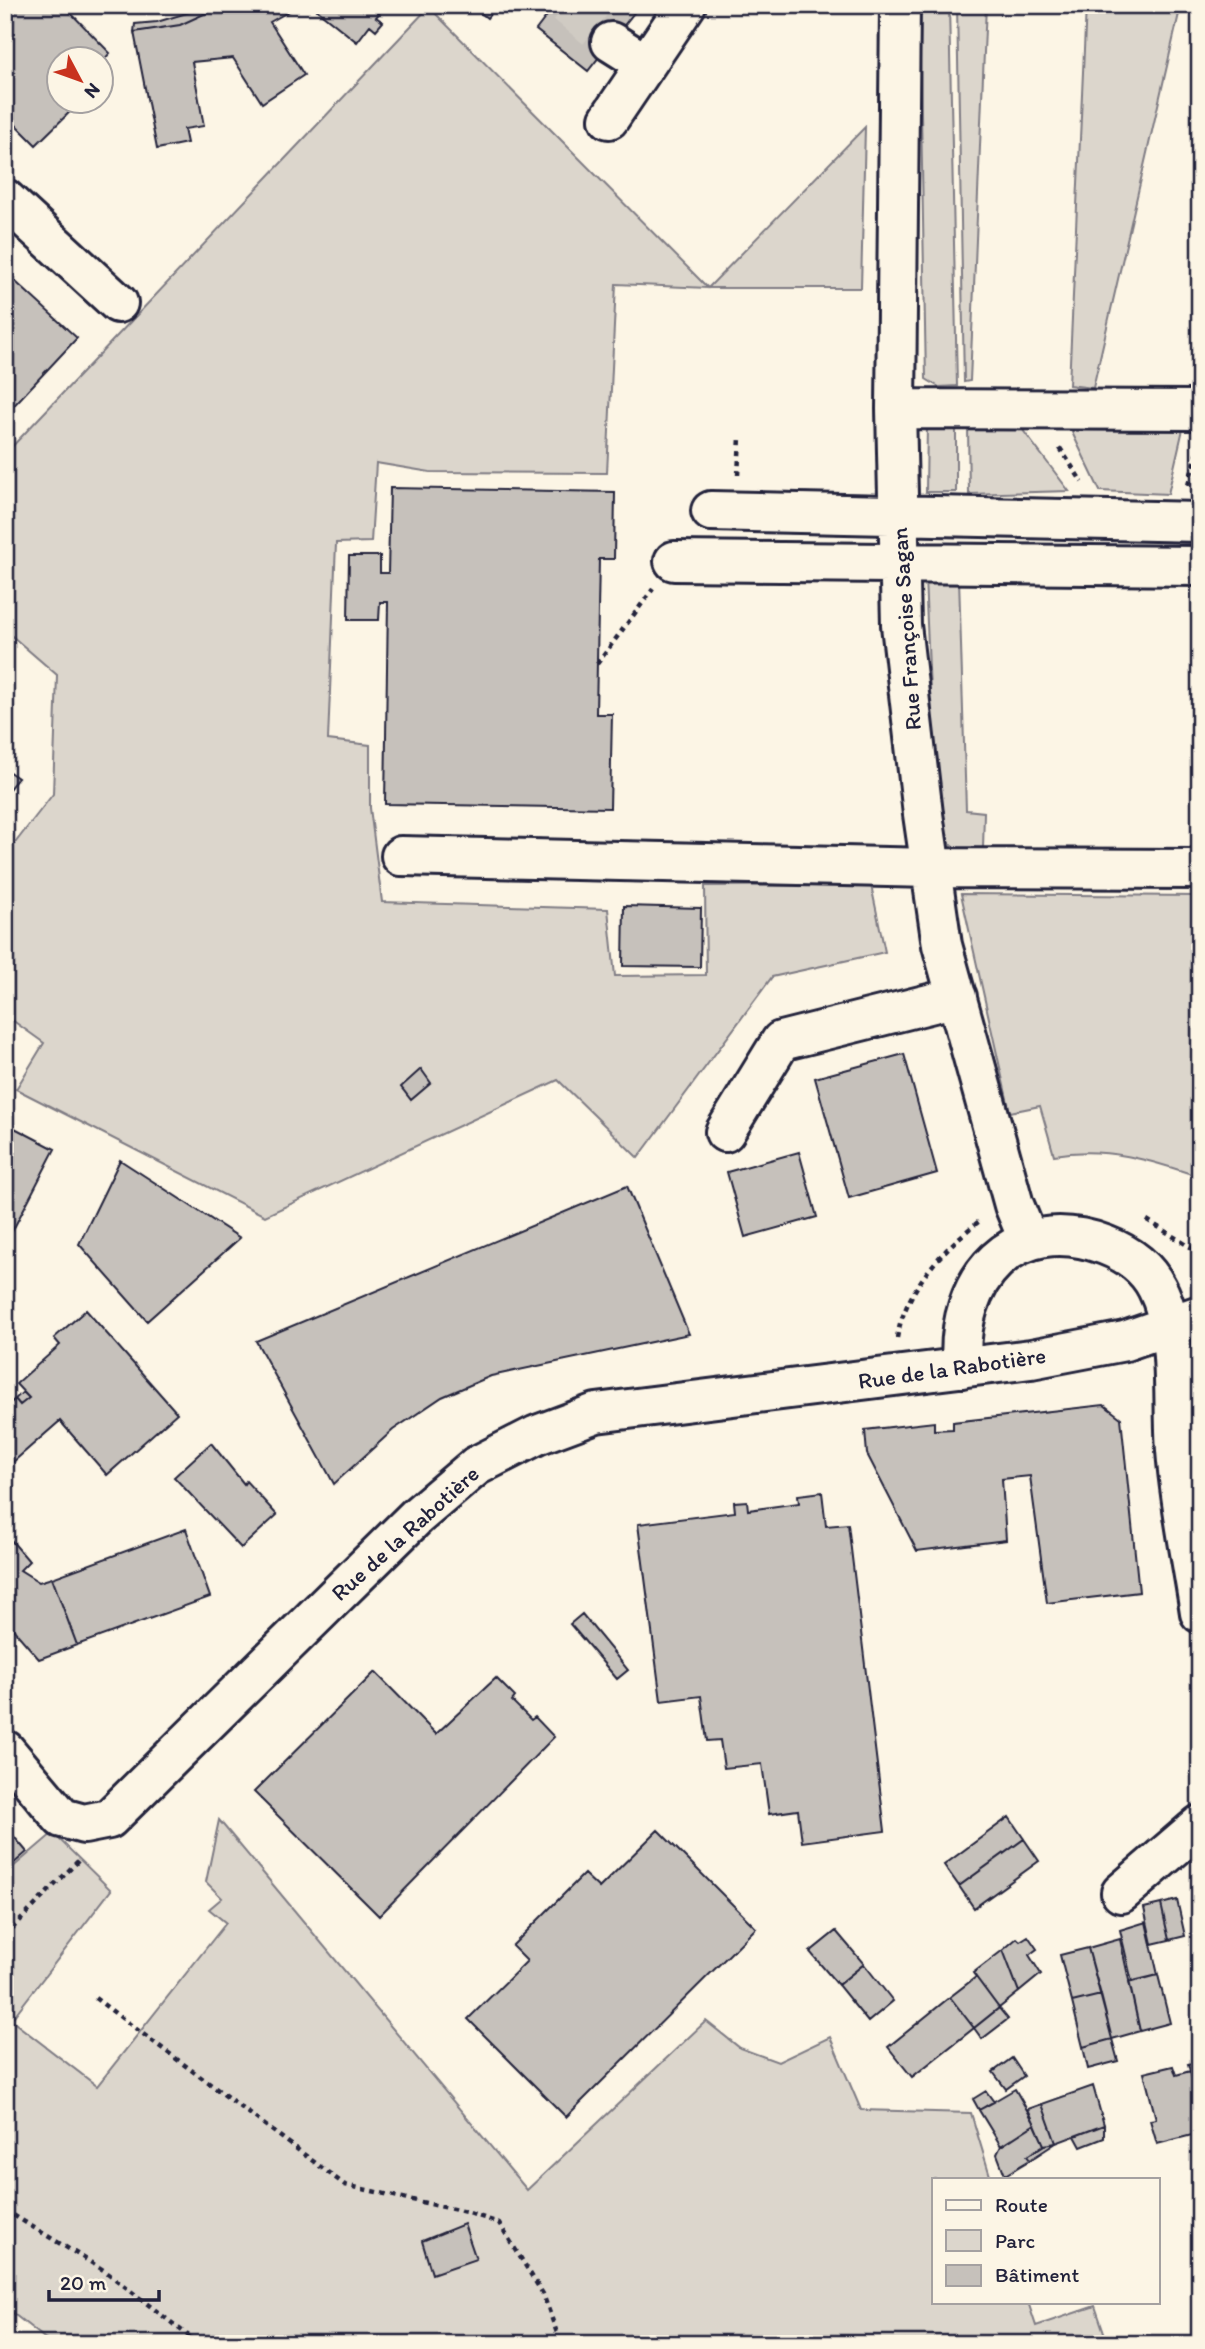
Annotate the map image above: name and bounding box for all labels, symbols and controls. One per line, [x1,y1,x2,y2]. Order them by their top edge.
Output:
north arrow [46,46,116,116]
text: N [80,78,105,103]
street label: Rue Françoise Sagan [885,527,927,731]
street label: Rue de la Rabotière [856,1341,1048,1395]
street label: Rue de la Rabotière [325,1459,485,1607]
legend [932,2178,1160,2304]
text: Route [995,2192,1048,2217]
text: Parc [995,2228,1035,2253]
scale bar [49,2258,159,2302]
text: Bâtiment [995,2262,1079,2287]
text: 20 m [60,2270,107,2295]

